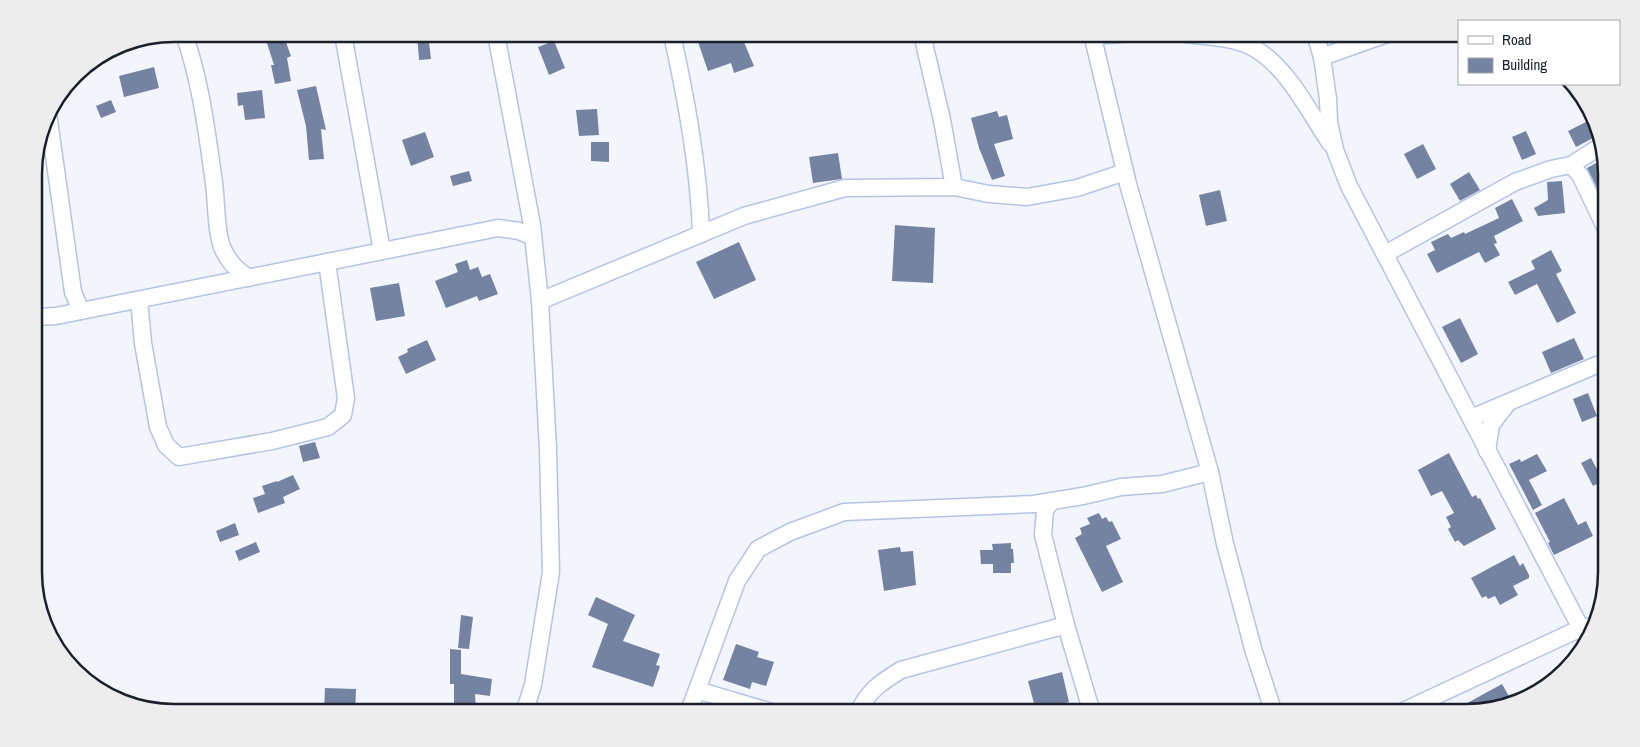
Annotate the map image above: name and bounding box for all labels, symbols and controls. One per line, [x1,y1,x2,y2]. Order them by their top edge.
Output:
legend [1458,20,1620,85]
text: Road [1502,29,1531,50]
text: Building [1502,54,1547,75]

